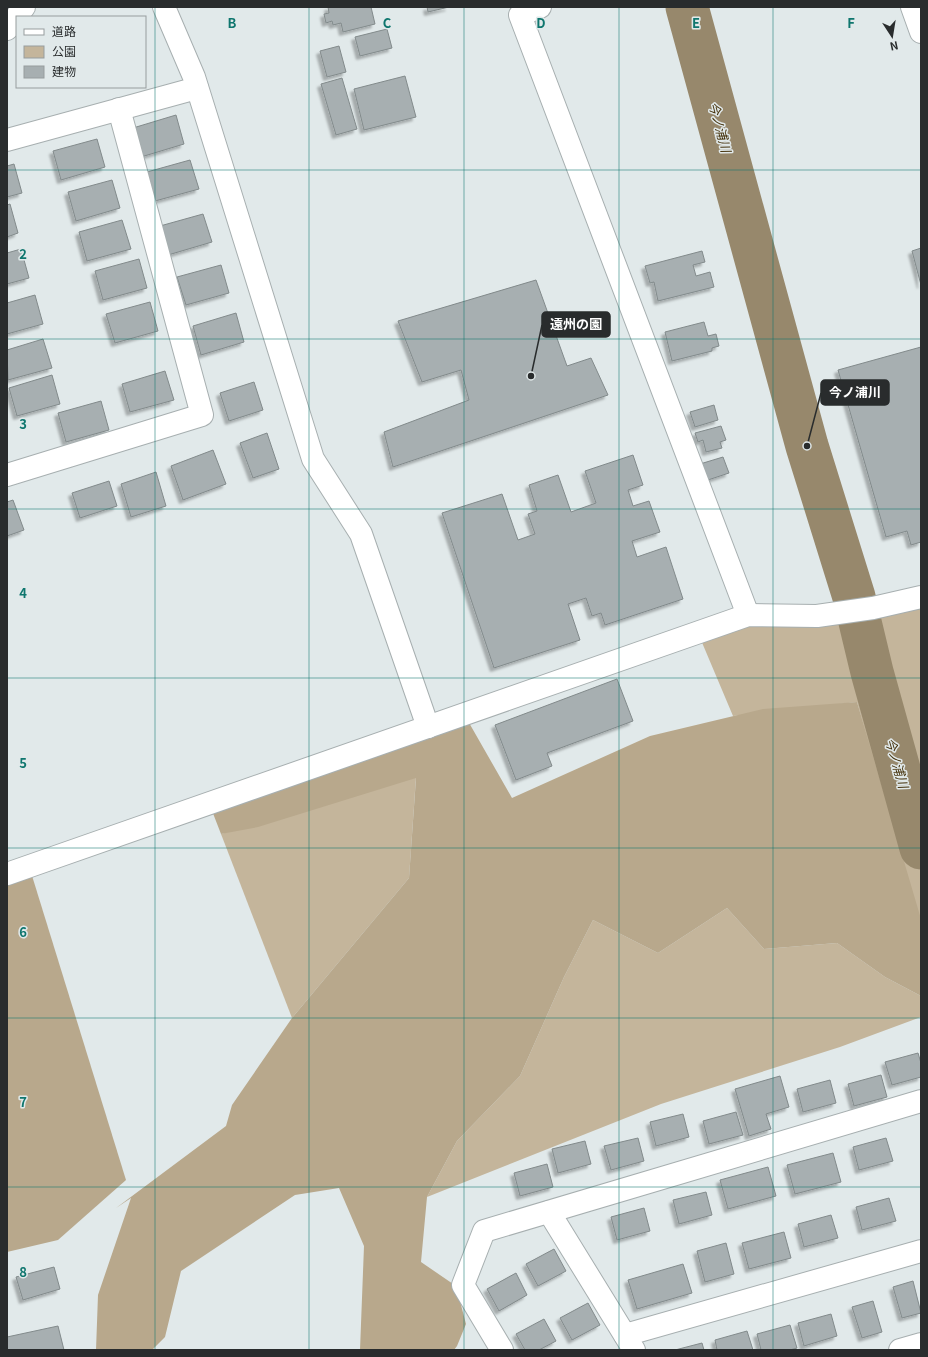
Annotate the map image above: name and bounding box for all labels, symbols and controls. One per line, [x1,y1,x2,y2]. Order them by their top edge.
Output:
text: B [228,13,237,32]
text: C [383,13,392,32]
text: D [536,13,546,32]
text: E [692,13,700,32]
text: F [847,13,855,32]
legend [16,16,146,88]
north arrow [872,16,912,56]
text: 道路 [52,22,76,39]
text: N [889,38,900,55]
text: 公園 [52,42,76,59]
text: 建物 [52,62,76,79]
water label: 今ノ浦川 [705,99,737,156]
text: 2 [19,244,27,263]
callout: 遠州の園 [542,312,610,337]
text: 遠州の園 [550,314,602,333]
callout: 今ノ浦川 [821,380,889,405]
text: 今ノ浦川 [829,382,881,401]
text: 3 [19,414,27,433]
text: 4 [19,583,27,602]
water label: 今ノ浦川 [881,735,914,792]
text: 5 [19,753,27,772]
text: 6 [19,922,27,941]
text: 7 [19,1092,27,1111]
text: 8 [19,1262,27,1281]

